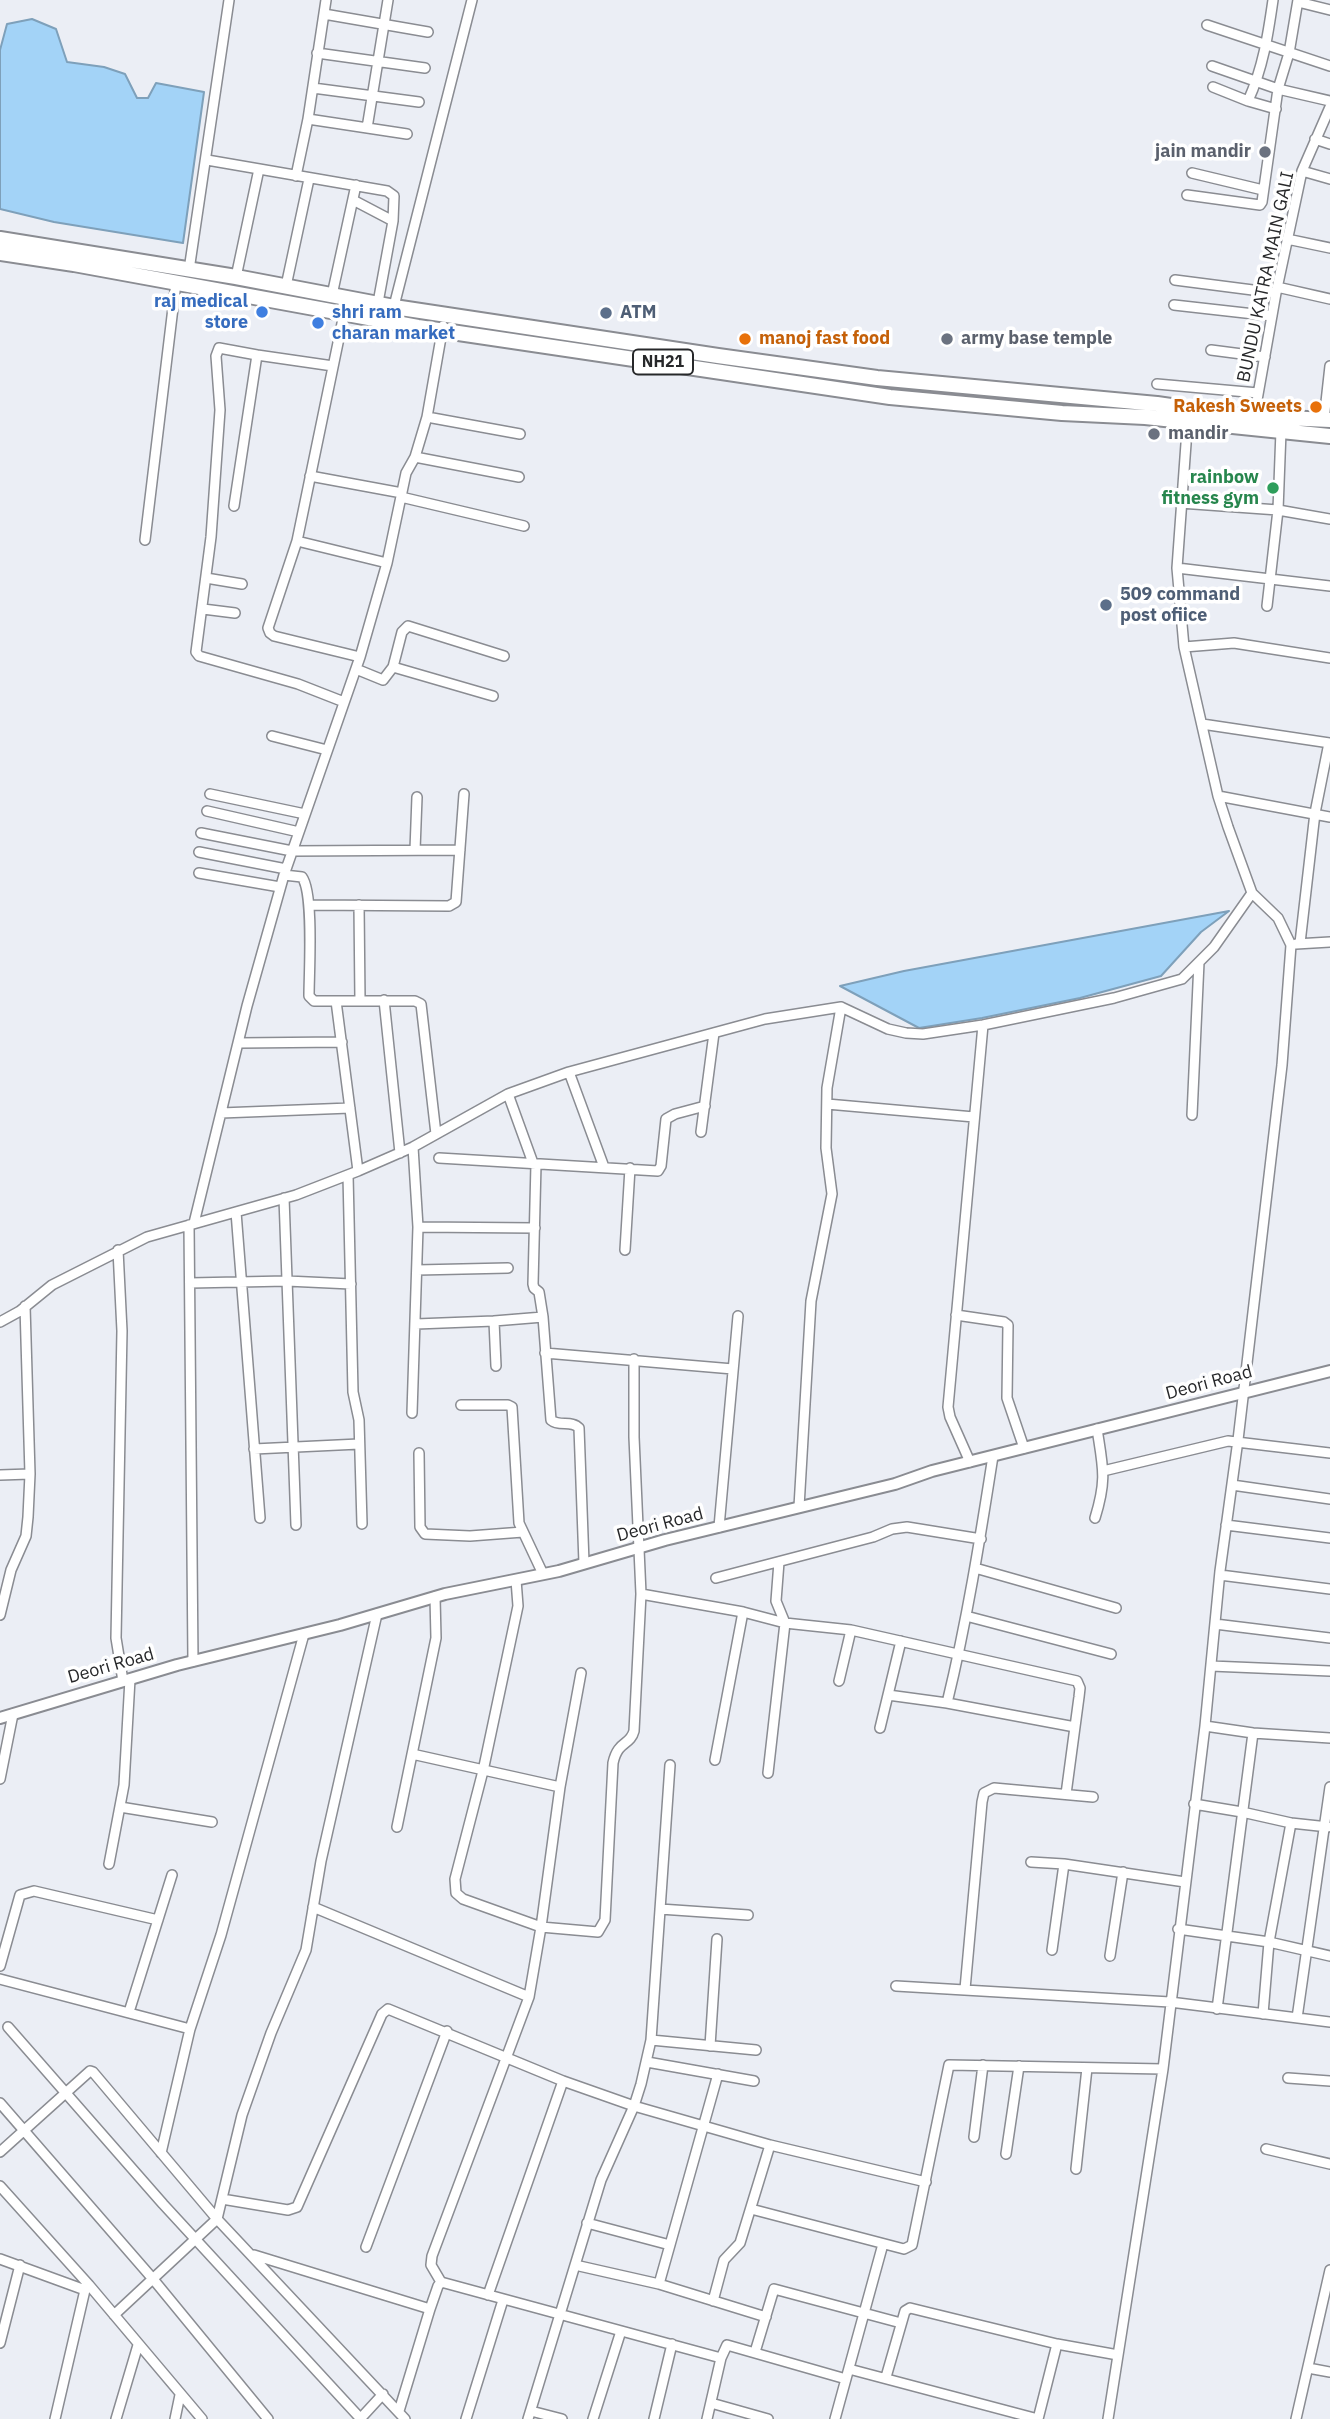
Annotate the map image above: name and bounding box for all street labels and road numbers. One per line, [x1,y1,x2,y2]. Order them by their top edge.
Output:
street label: BUNDU KATRA MAIN GALI [1233,170,1299,384]
road number: NH21 [633,350,693,374]
street label: Deori Road [1163,1361,1255,1405]
street label: Deori Road [614,1503,706,1547]
street label: Deori Road [65,1643,157,1689]

